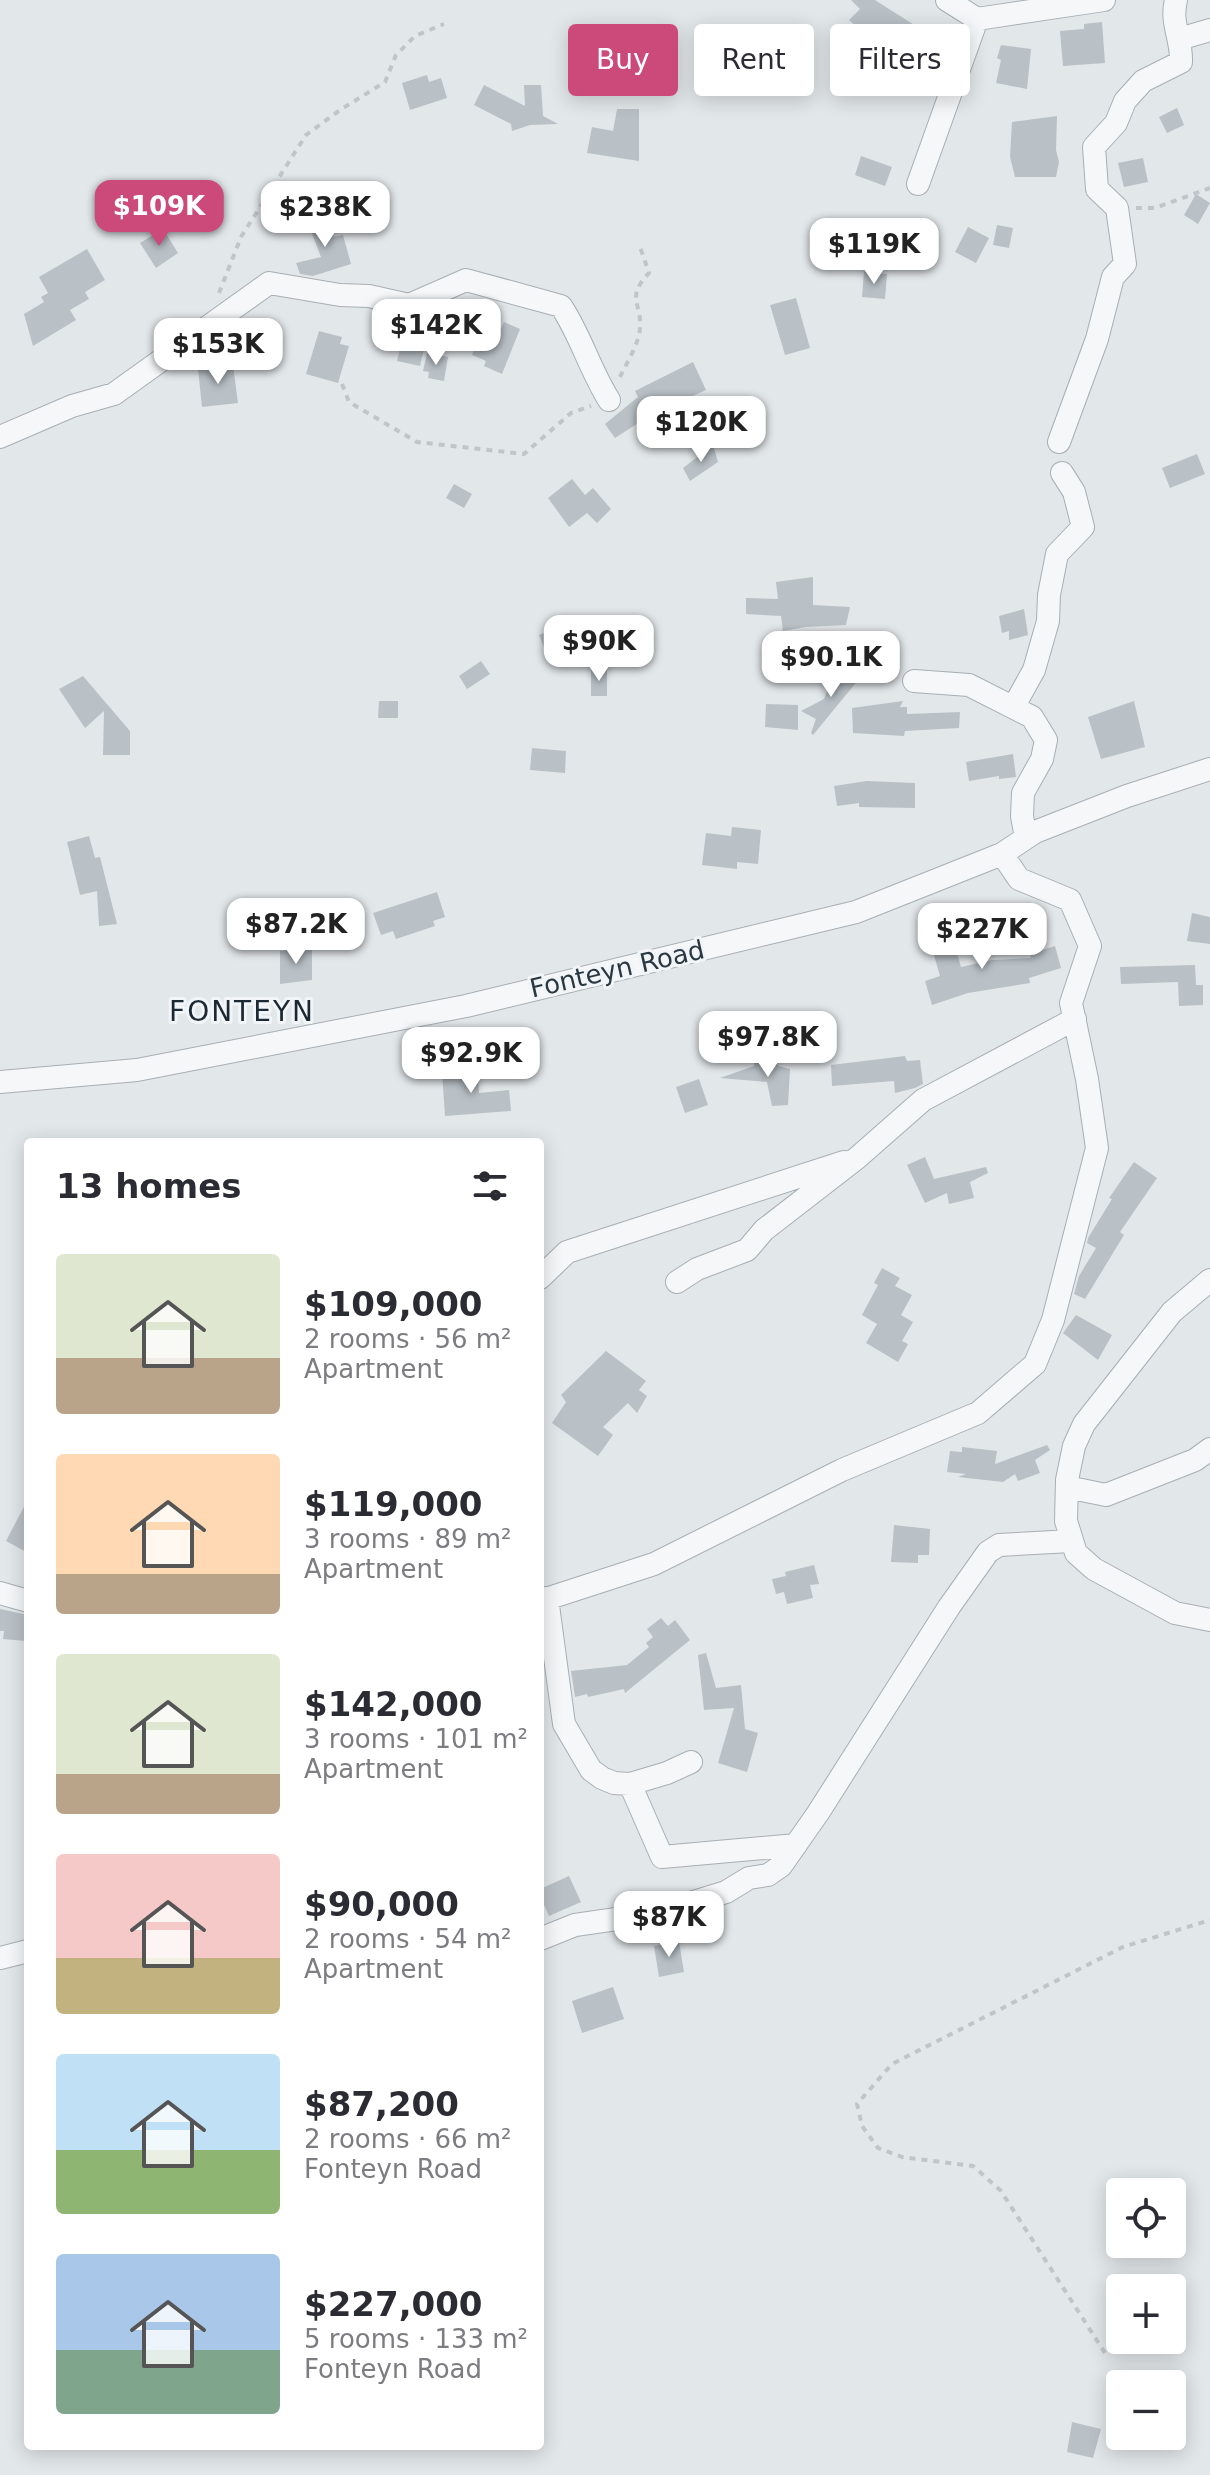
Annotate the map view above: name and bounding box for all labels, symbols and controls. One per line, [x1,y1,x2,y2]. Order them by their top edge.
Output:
chip: Buy [568,24,678,96]
chip: Rent [694,24,814,96]
chip: Filters [830,24,970,96]
pin: $109K [103,180,215,248]
pin: $238K [269,181,381,249]
text: $109K [113,191,205,221]
text: $238K [279,192,371,222]
pin: $119K [818,218,930,286]
text: $119K [828,229,920,259]
pin: $142K [380,299,492,367]
text: $142K [390,310,482,340]
pin: $153K [162,318,274,386]
text: $153K [172,329,264,359]
pin: $120K [645,396,757,464]
text: $120K [655,407,747,437]
pin: $90K [552,615,646,683]
text: $90K [562,626,636,656]
pin: $90.1K [766,631,896,699]
text: $90.1K [780,642,882,672]
pin: $87.2K [231,898,361,966]
pin: $227K [926,903,1038,971]
text: $87.2K [245,909,347,939]
text: $227K [936,914,1028,944]
street label: Fonteyn Road [527,934,707,1004]
district label: FONTEYN [169,995,315,1028]
pin: $97.8K [703,1011,833,1079]
text: $97.8K [717,1022,819,1052]
pin: $92.9K [406,1027,536,1095]
text: $92.9K [420,1038,522,1068]
icon: filters [468,1164,512,1208]
text: 13 homes [56,1166,241,1206]
text: $109,000 [304,1284,483,1324]
icon: home [120,1286,216,1382]
text: 2 rooms · 56 m² [304,1324,512,1354]
text: Apartment [304,1354,443,1384]
text: $119,000 [304,1484,483,1524]
icon: home [120,1486,216,1582]
text: 3 rooms · 89 m² [304,1524,512,1554]
text: Apartment [304,1554,443,1584]
text: $142,000 [304,1684,483,1724]
icon: home [120,1686,216,1782]
text: 3 rooms · 101 m² [304,1724,528,1754]
text: Apartment [304,1754,443,1784]
text: $90,000 [304,1884,459,1924]
icon: home [120,1886,216,1982]
pin: $87K [622,1891,716,1959]
text: $87K [632,1902,706,1932]
text: 2 rooms · 54 m² [304,1924,512,1954]
text: Apartment [304,1954,443,1984]
text: $87,200 [304,2084,459,2124]
icon: home [120,2086,216,2182]
text: 2 rooms · 66 m² [304,2124,512,2154]
text: Fonteyn Road [304,2154,482,2184]
map controls [1106,2178,1186,2450]
button: locate [1106,2178,1186,2258]
button: + [1106,2274,1186,2354]
text: $227,000 [304,2284,483,2324]
icon: home [120,2286,216,2382]
text: 5 rooms · 133 m² [304,2324,528,2354]
text: Fonteyn Road [304,2354,482,2384]
button: − [1106,2370,1186,2450]

